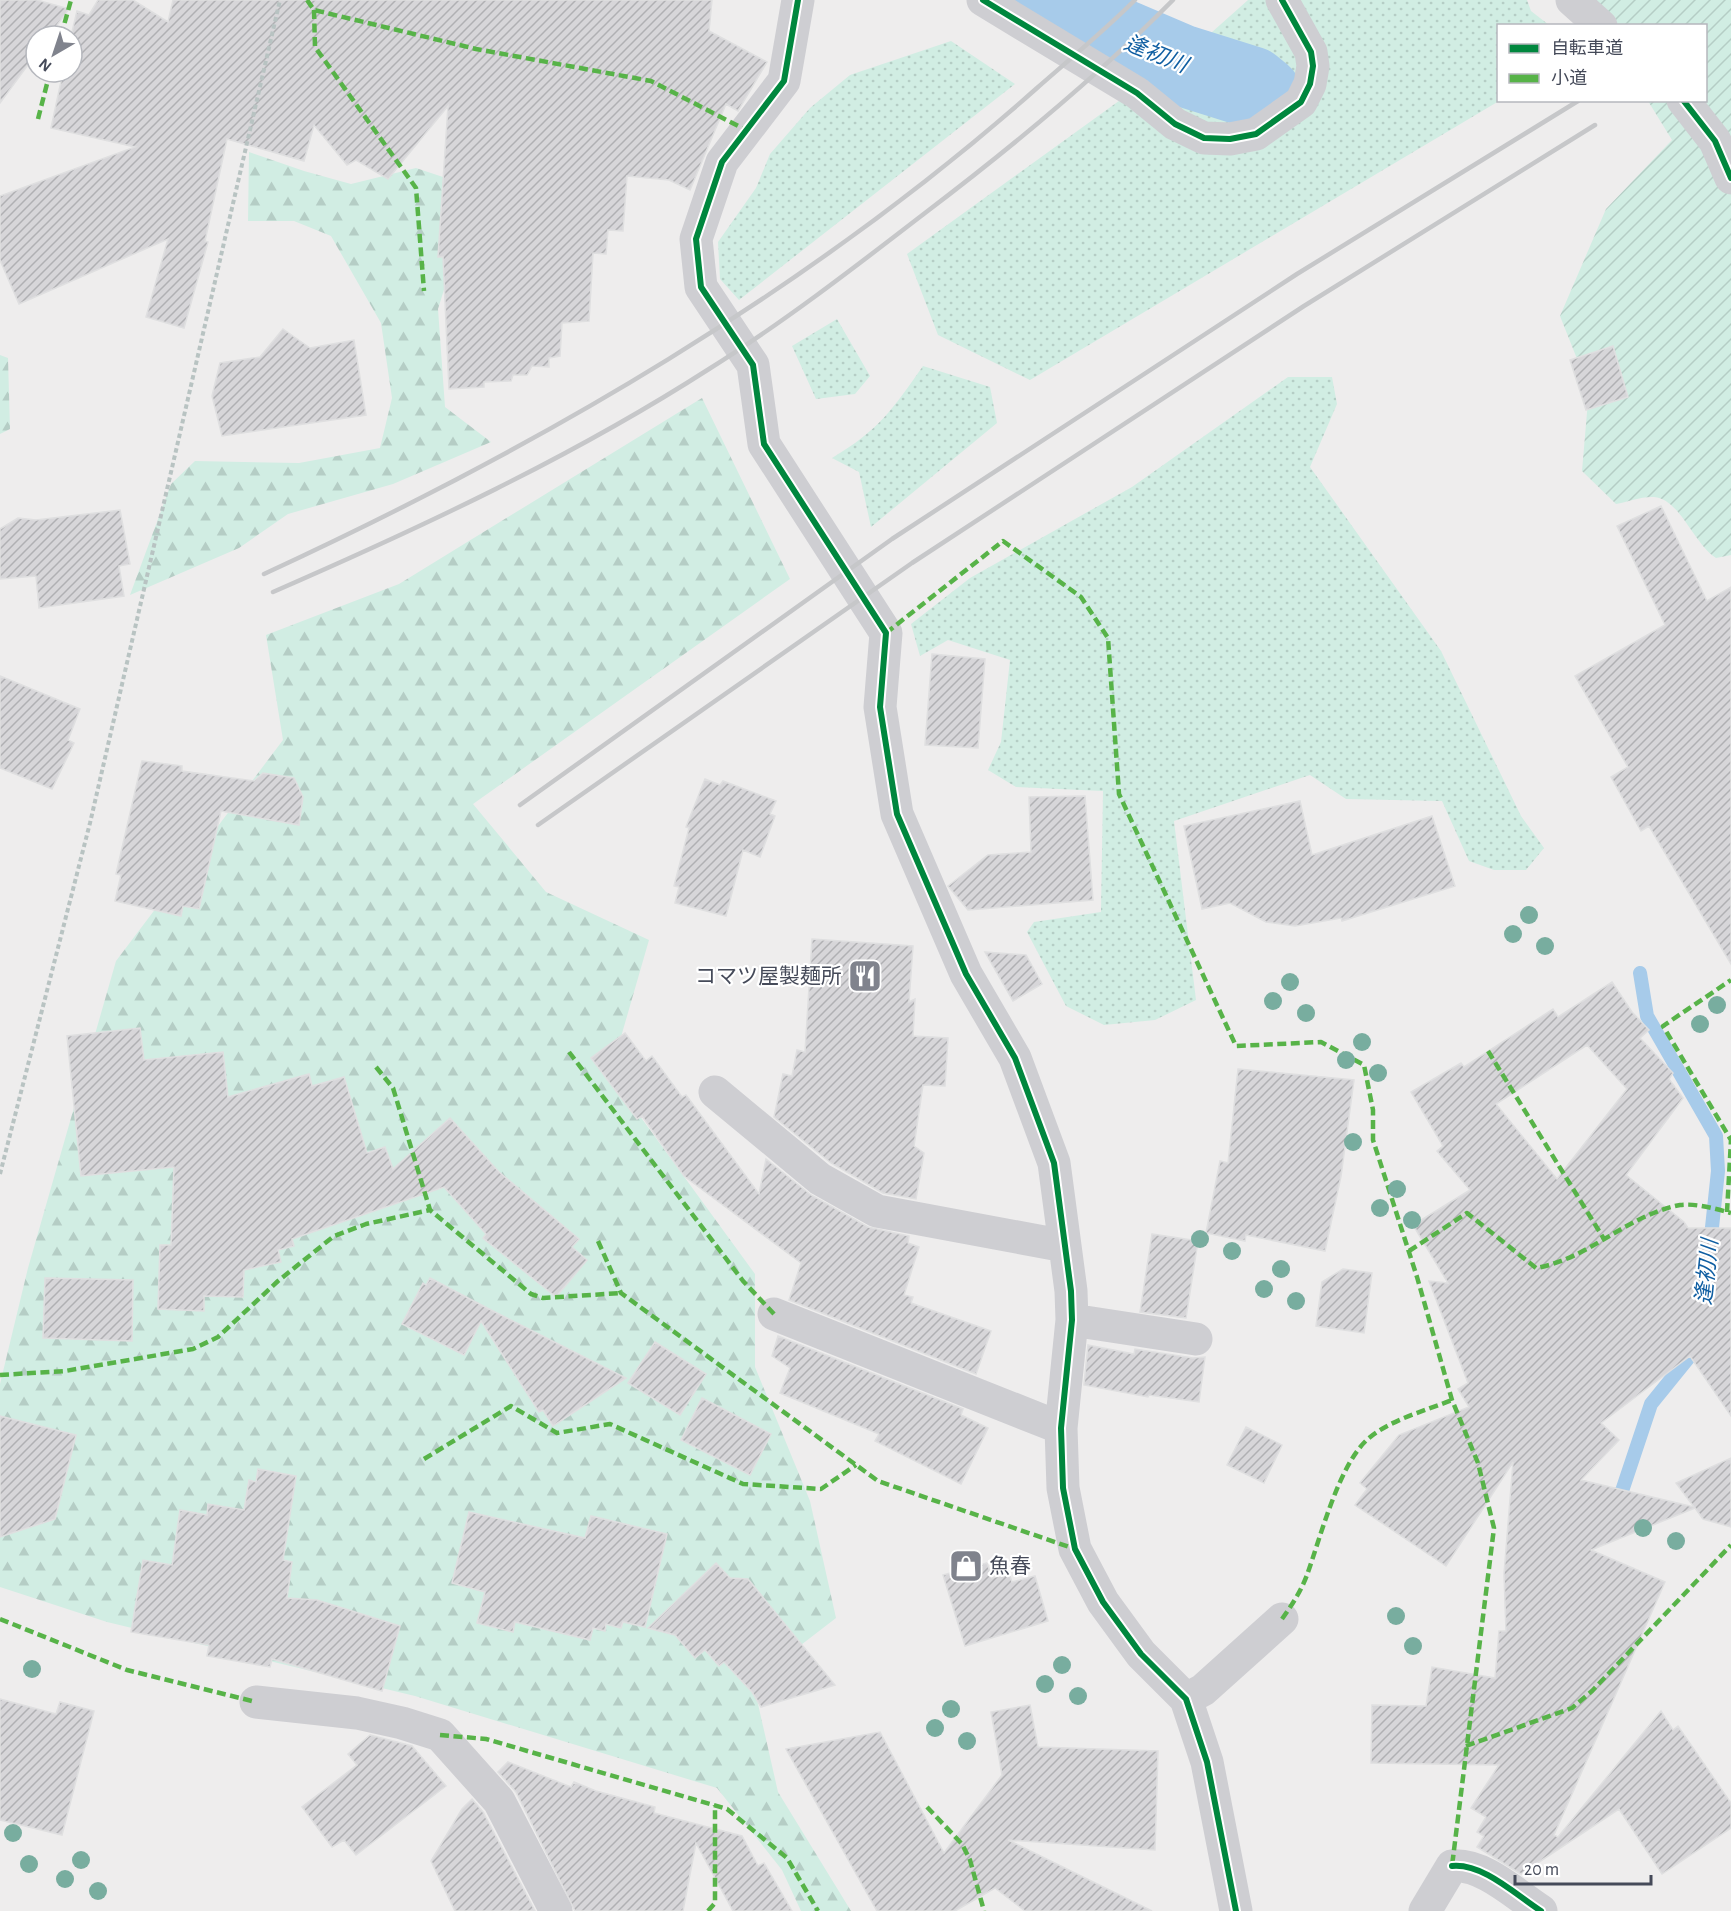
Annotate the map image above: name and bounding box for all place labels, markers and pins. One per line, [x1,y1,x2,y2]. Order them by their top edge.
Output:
restaurant icon: コマツ屋製麺所 [847,958,883,994]
place label: コマツ屋製麺所 [695,965,842,987]
shop icon: 魚春 [948,1548,984,1584]
place label: 魚春 [989,1555,1031,1577]

